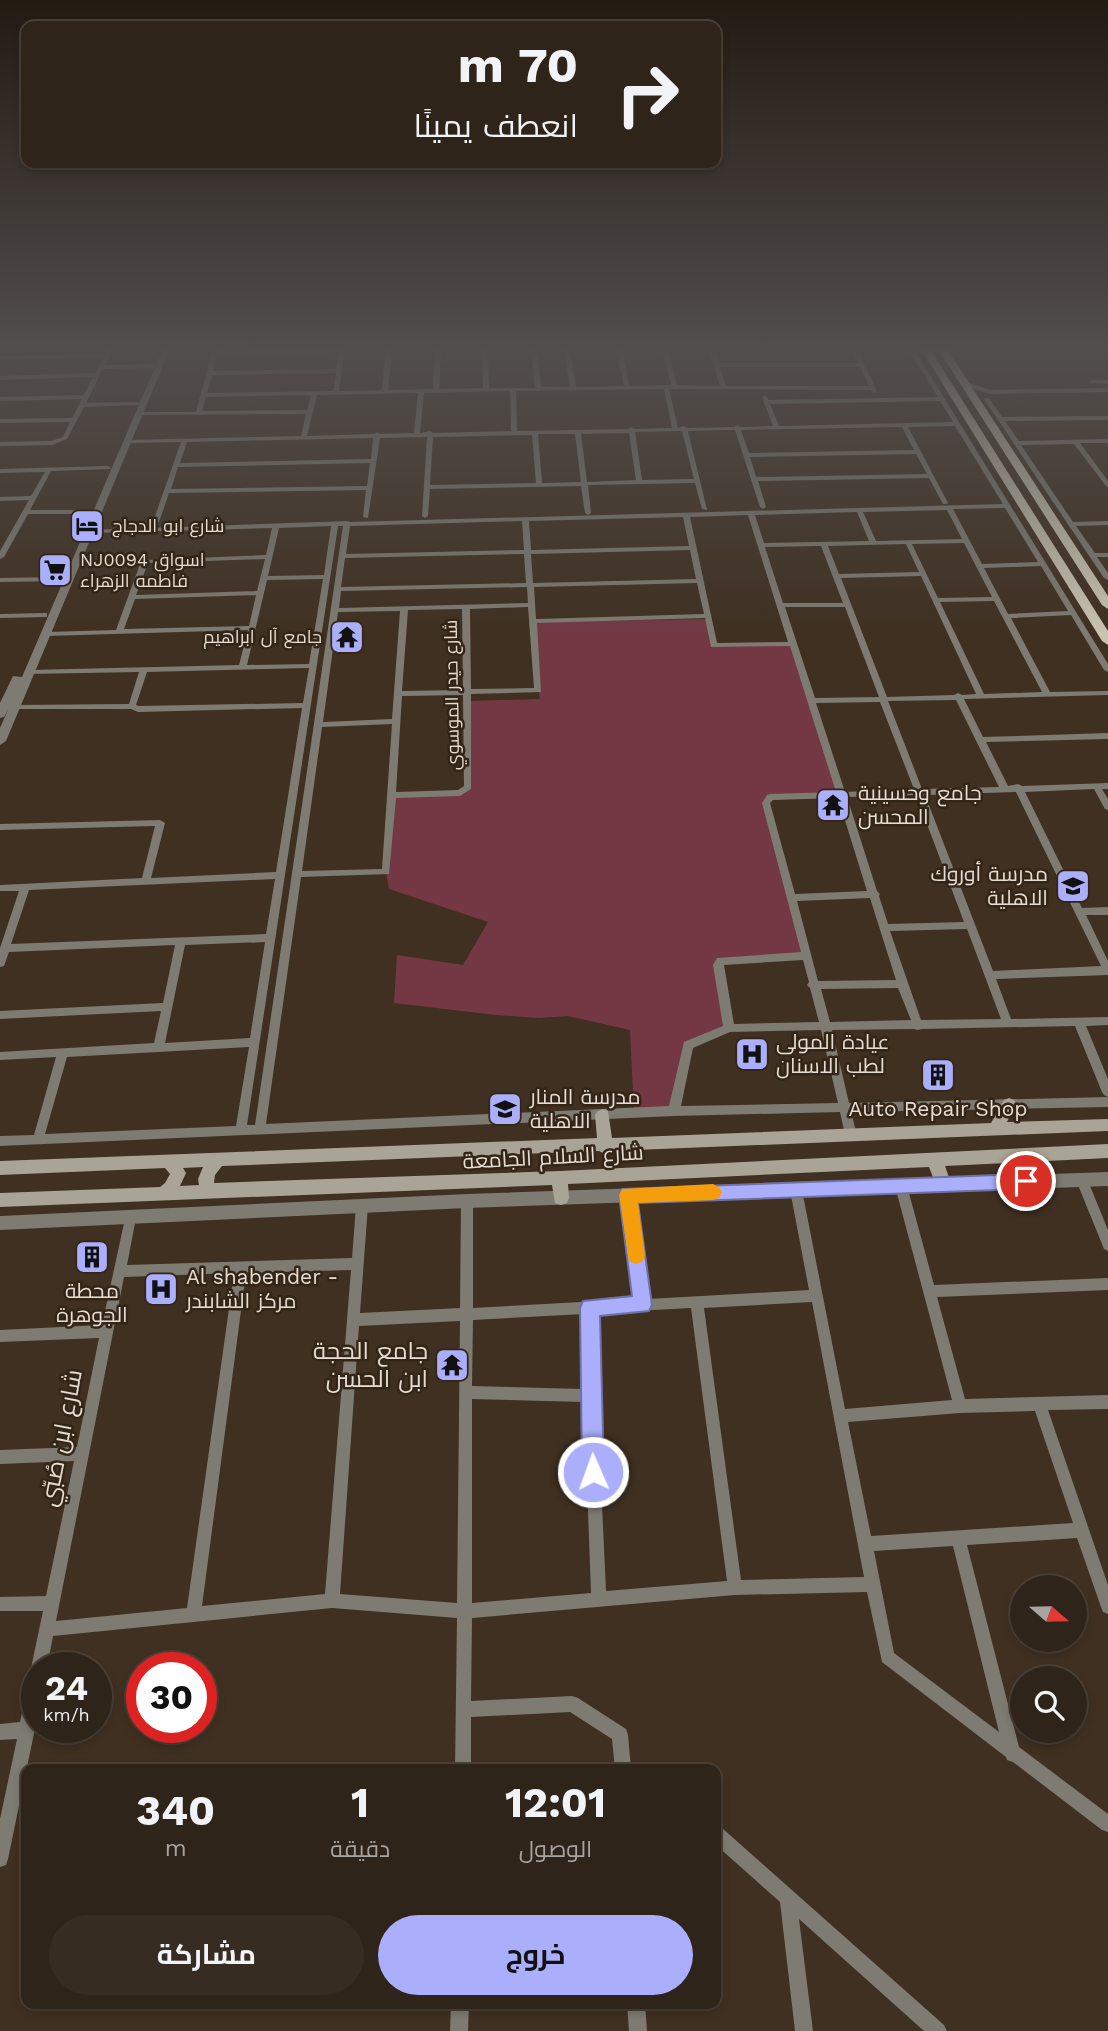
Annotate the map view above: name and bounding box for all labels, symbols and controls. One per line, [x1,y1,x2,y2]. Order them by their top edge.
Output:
text: 70 m [458,36,578,94]
icon: right [602,49,693,140]
text: انعطف يمينًا [413,107,578,145]
hotel icon: شارع ابو الدجاج [68,507,106,545]
place label: شارع ابو الدجاج [112,515,224,538]
place label: NJ0094 اسواق فاطمه الزهراء [80,549,205,592]
supermarket icon: NJ0094 اسواق فاطمه الزهراء [36,551,74,589]
temple icon: جامع آل ابراهيم [328,618,366,656]
street label: شارع حيدر الموسوي [440,619,467,770]
place label: جامع آل ابراهيم [203,626,322,649]
place label: جامع وحسينية المحسن [858,780,982,830]
temple icon: جامع وحسينية المحسن [814,786,852,824]
place label: مدرسة أوروك الاهلية [931,861,1048,910]
school or university icon: مدرسة أوروك الاهلية [1054,867,1092,905]
place label: عيادة المولى لطب الاسنان [776,1029,890,1079]
hospital icon: عيادة المولى لطب الاسنان [733,1035,771,1073]
building icon: Auto Repair Shop [919,1056,957,1094]
place label: مدرسة المنار الاهلية [529,1084,640,1133]
school or university icon: مدرسة المنار الاهلية [486,1090,524,1128]
place label: Auto Repair Shop [848,1096,1028,1121]
street label: شارع السلام الجامعة [462,1139,644,1176]
pin [996,1151,1056,1211]
icon: arrive [1007,1162,1045,1200]
building icon: محطة الجوهرة [73,1238,111,1276]
place label: Al shabender - مركز الشابندر [185,1264,338,1313]
hospital icon: Al shabender - مركز الشابندر [142,1270,180,1308]
place label: محطة الجوهرة [56,1278,128,1327]
place label: جامع الحجة ابن الحسن [313,1337,428,1393]
temple icon: جامع الحجة ابن الحسن [433,1346,471,1384]
street label: شارع ابن صُبّي [34,1367,93,1510]
position arrow [556,1435,630,1509]
north arrow [1010,1575,1087,1652]
map controls [1010,1575,1087,1743]
speed limit sign: 30 [126,1652,217,1743]
button: search [1010,1666,1087,1743]
text: 24 [45,1667,88,1709]
text: km/h [43,1704,90,1725]
text: 1 [351,1778,369,1827]
text: 12:01 [505,1778,606,1827]
text: 340 [136,1786,215,1835]
text: m [165,1835,187,1862]
text: دقيقة [330,1836,390,1863]
text: الوصول [519,1836,592,1863]
button: مشاركة [49,1915,364,1995]
button: خروج [378,1915,693,1995]

